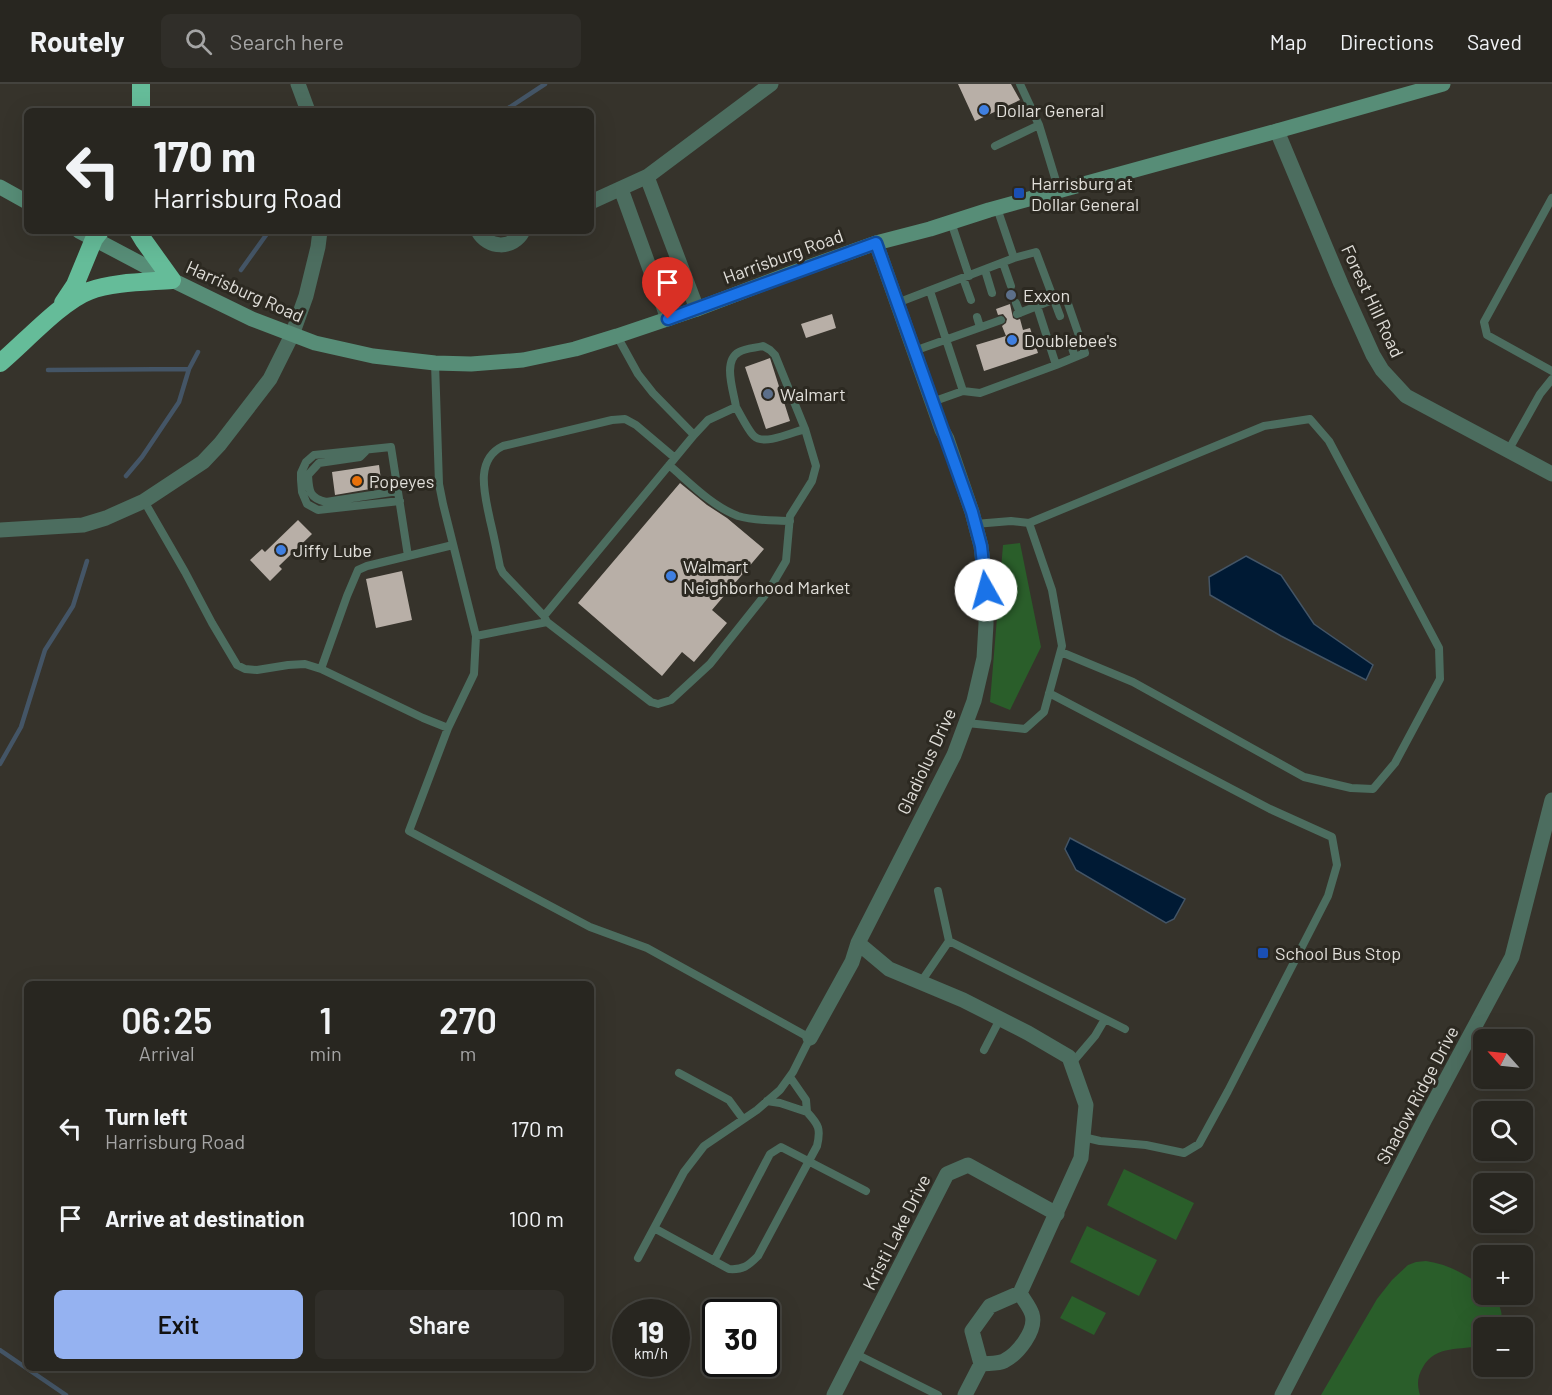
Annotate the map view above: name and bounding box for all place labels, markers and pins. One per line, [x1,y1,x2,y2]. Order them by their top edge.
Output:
place label: Dollar General [996,99,1104,121]
marker: Dollar General [977,103,991,117]
place label: Harrisburg at Dollar General [1031,172,1139,215]
marker: Harrisburg at Dollar General [1012,186,1026,200]
pin [642,257,693,319]
place label: Exxon [1023,284,1070,306]
marker: Exxon [1004,288,1018,302]
place label: Doublebee's [1024,329,1117,351]
marker: Doublebee's [1005,333,1019,347]
place label: Walmart [780,383,846,405]
marker: Walmart [761,387,775,401]
place label: Popeyes [369,470,434,492]
marker: Popeyes [350,474,364,488]
place label: Jiffy Lube [293,539,372,561]
marker: Jiffy Lube [274,543,288,557]
place label: Walmart Neighborhood Market [683,555,851,598]
marker: Walmart Neighborhood Market [664,569,678,583]
place label: School Bus Stop [1275,942,1401,964]
marker: School Bus Stop [1256,946,1270,960]

